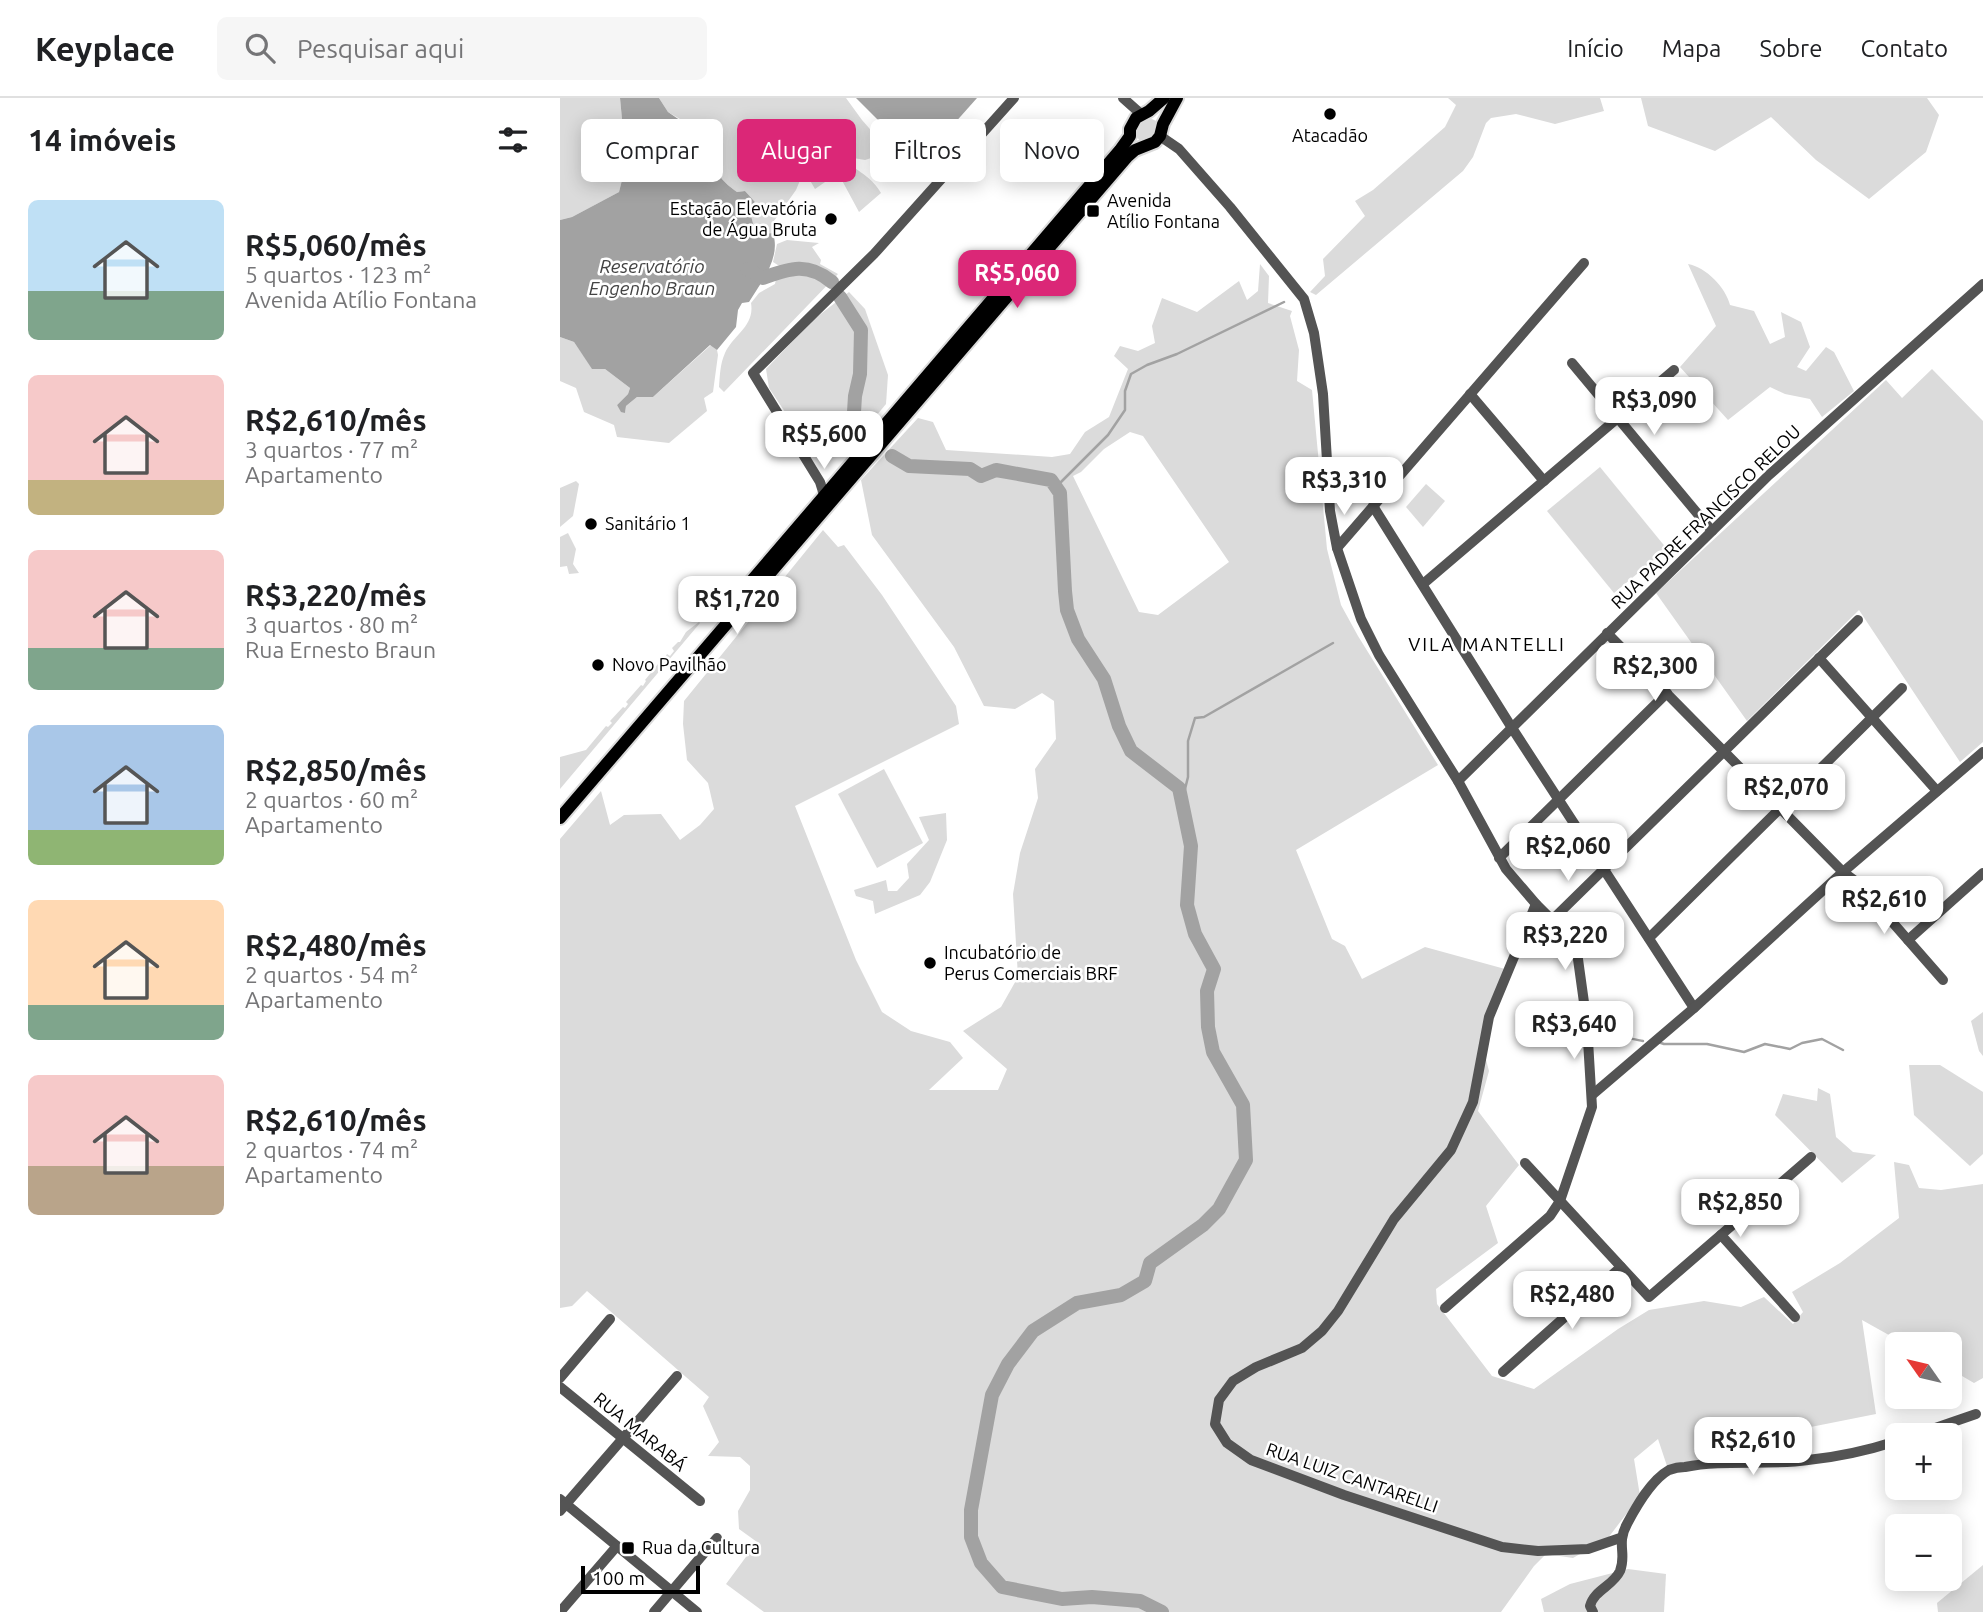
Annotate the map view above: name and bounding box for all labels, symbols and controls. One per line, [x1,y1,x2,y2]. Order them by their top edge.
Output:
search box [217,17,707,80]
icon: search [241,29,279,67]
text: Keyplace [35,30,175,67]
text: Pesquisar aqui [297,34,464,63]
text: Início [1567,35,1624,62]
text: Mapa [1662,35,1721,62]
text: Sobre [1759,35,1822,62]
text: Contato [1860,35,1948,62]
marker: Atacadão [1322,106,1338,122]
chip: Comprar [581,119,723,182]
chip: Alugar [737,119,856,182]
chip: Filtros [870,119,986,182]
chip: Novo [1000,119,1104,182]
icon: filters [494,121,532,159]
text: 14 imóveis [28,123,176,157]
place label: Atacadão [1292,125,1368,145]
place label: Avenida Atílio Fontana [1107,190,1220,231]
place label: Estação Elevatória de Água Bruta [670,198,817,239]
marker: Avenida Atílio Fontana [1085,203,1101,219]
marker: Estação Elevatória de Água Bruta [823,211,839,227]
icon: home [84,228,168,312]
text: R$5,060/mês [245,228,427,262]
pin: R$5,060 [952,250,1082,310]
water label: Reservatório Engenho Braun [589,255,715,299]
text: R$5,060 [974,260,1060,285]
text: 5 quartos · 123 m² [245,262,431,287]
text: Avenida Atílio Fontana [245,287,477,312]
pin: R$3,090 [1589,378,1719,437]
text: R$3,090 [1611,387,1697,412]
icon: home [84,403,168,487]
text: R$2,610/mês [245,403,427,437]
pin: R$5,600 [759,412,889,471]
street label: RUA PADRE FRANCISCO RELOU [1607,420,1804,612]
text: R$5,600 [781,421,867,446]
text: 3 quartos · 77 m² [245,437,418,462]
pin: R$3,310 [1279,458,1409,517]
text: Apartamento [245,462,383,487]
text: R$3,310 [1301,467,1387,492]
place label: Sanitário 1 [605,513,691,533]
marker: Sanitário 1 [583,516,599,532]
pin: R$1,720 [672,576,802,636]
icon: home [84,578,168,662]
text: R$3,220/mês [245,578,427,612]
text: R$1,720 [694,586,780,611]
text: 3 quartos · 80 m² [245,612,418,637]
district label: VILA MANTELLI [1408,633,1566,655]
text: Rua Ernesto Braun [245,637,436,662]
pin: R$2,300 [1590,644,1720,703]
text: R$2,300 [1612,653,1698,678]
place label: Novo Pavilhão [612,654,727,674]
marker: Novo Pavilhão [590,657,606,673]
icon: home [84,753,168,837]
text: R$2,850/mês [245,753,427,787]
pin: R$2,070 [1721,764,1851,824]
text: R$2,070 [1743,774,1829,799]
text: 2 quartos · 60 m² [245,787,418,812]
text: Apartamento [245,812,383,837]
pin: R$2,060 [1503,824,1633,883]
text: R$2,060 [1525,833,1611,858]
pin: R$2,610 [1819,876,1949,936]
text: R$2,610 [1841,886,1927,911]
pin: R$3,220 [1500,912,1630,972]
text: R$3,220 [1522,922,1608,947]
icon: home [84,928,168,1012]
text: R$2,480/mês [245,928,427,962]
place label: Incubatório de Perus Comerciais BRF [944,942,1118,983]
marker: Incubatório de Perus Comerciais BRF [922,955,938,971]
text: 2 quartos · 54 m² [245,962,418,987]
text: Apartamento [245,987,383,1012]
pin: R$3,640 [1509,1002,1639,1061]
text: R$3,640 [1531,1011,1617,1036]
icon: home [84,1103,168,1187]
text: R$2,610/mês [245,1103,427,1137]
text: 2 quartos · 74 m² [245,1137,418,1162]
text: Apartamento [245,1162,383,1187]
pin: R$2,850 [1675,1180,1805,1239]
text: R$2,850 [1697,1189,1783,1214]
pin: R$2,480 [1507,1272,1637,1331]
text: R$2,480 [1529,1281,1615,1306]
north arrow [1885,1332,1962,1409]
map controls [1885,1332,1962,1591]
street label: RUA MARABÁ [590,1387,692,1475]
pin: R$2,610 [1688,1418,1818,1477]
button: + [1885,1423,1962,1500]
text: R$2,610 [1710,1427,1796,1452]
street label: RUA LUIZ CANTARELLI [1264,1438,1441,1516]
button: − [1885,1514,1962,1591]
place label: Rua da Cultura [642,1537,760,1557]
marker: Rua da Cultura [620,1540,636,1556]
scale bar [581,1563,700,1595]
text: 100 m [592,1567,645,1589]

